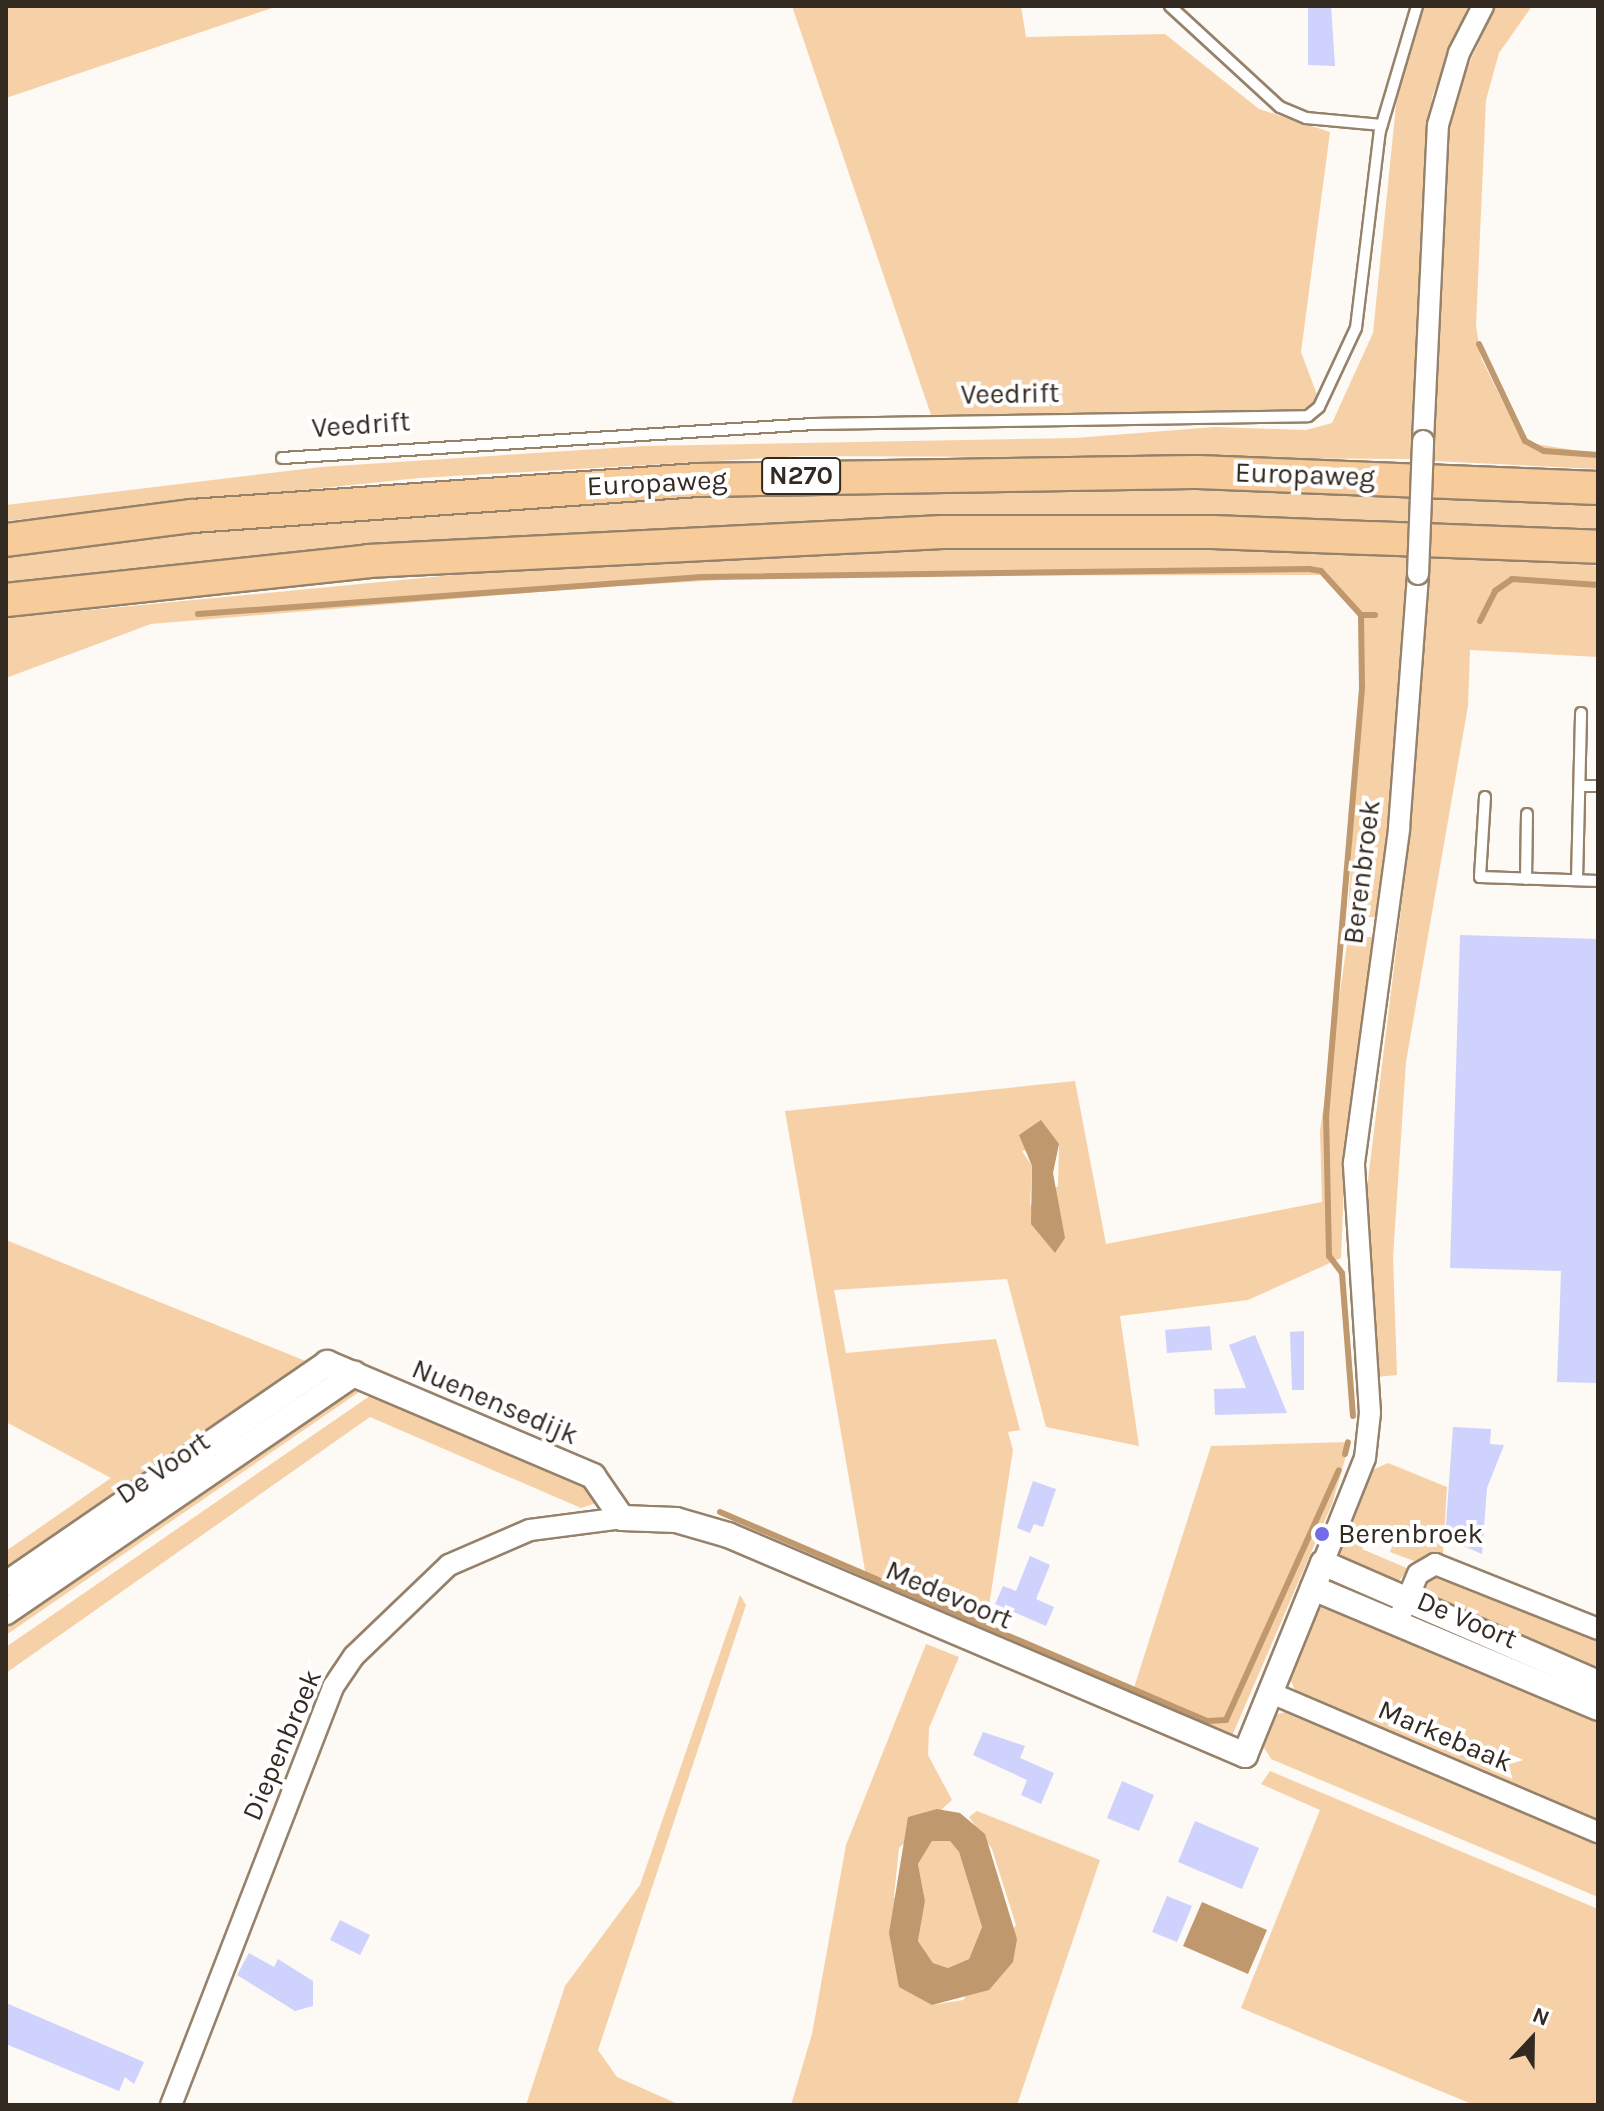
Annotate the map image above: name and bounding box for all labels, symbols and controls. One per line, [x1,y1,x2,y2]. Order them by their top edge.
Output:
street label: Veedrift [960,376,1060,412]
street label: Veedrift [311,405,411,445]
road number: N270 [761,454,841,498]
street label: Europaweg [1234,456,1376,494]
street label: Europaweg [586,463,728,503]
street label: Berenbroek [1336,798,1388,946]
street label: Nuenensedijk [407,1352,583,1452]
street label: De Voort [110,1425,216,1511]
place label: Berenbroek [1338,1517,1483,1551]
marker: Berenbroek [1313,1525,1331,1543]
street label: Medevoort [881,1553,1017,1637]
street label: De Voort [1412,1584,1522,1656]
street label: Diepenbroek [235,1664,329,1826]
street label: Markebaak [1373,1693,1517,1779]
north arrow [1492,1999,1572,2079]
text: N [1529,2002,1553,2032]

